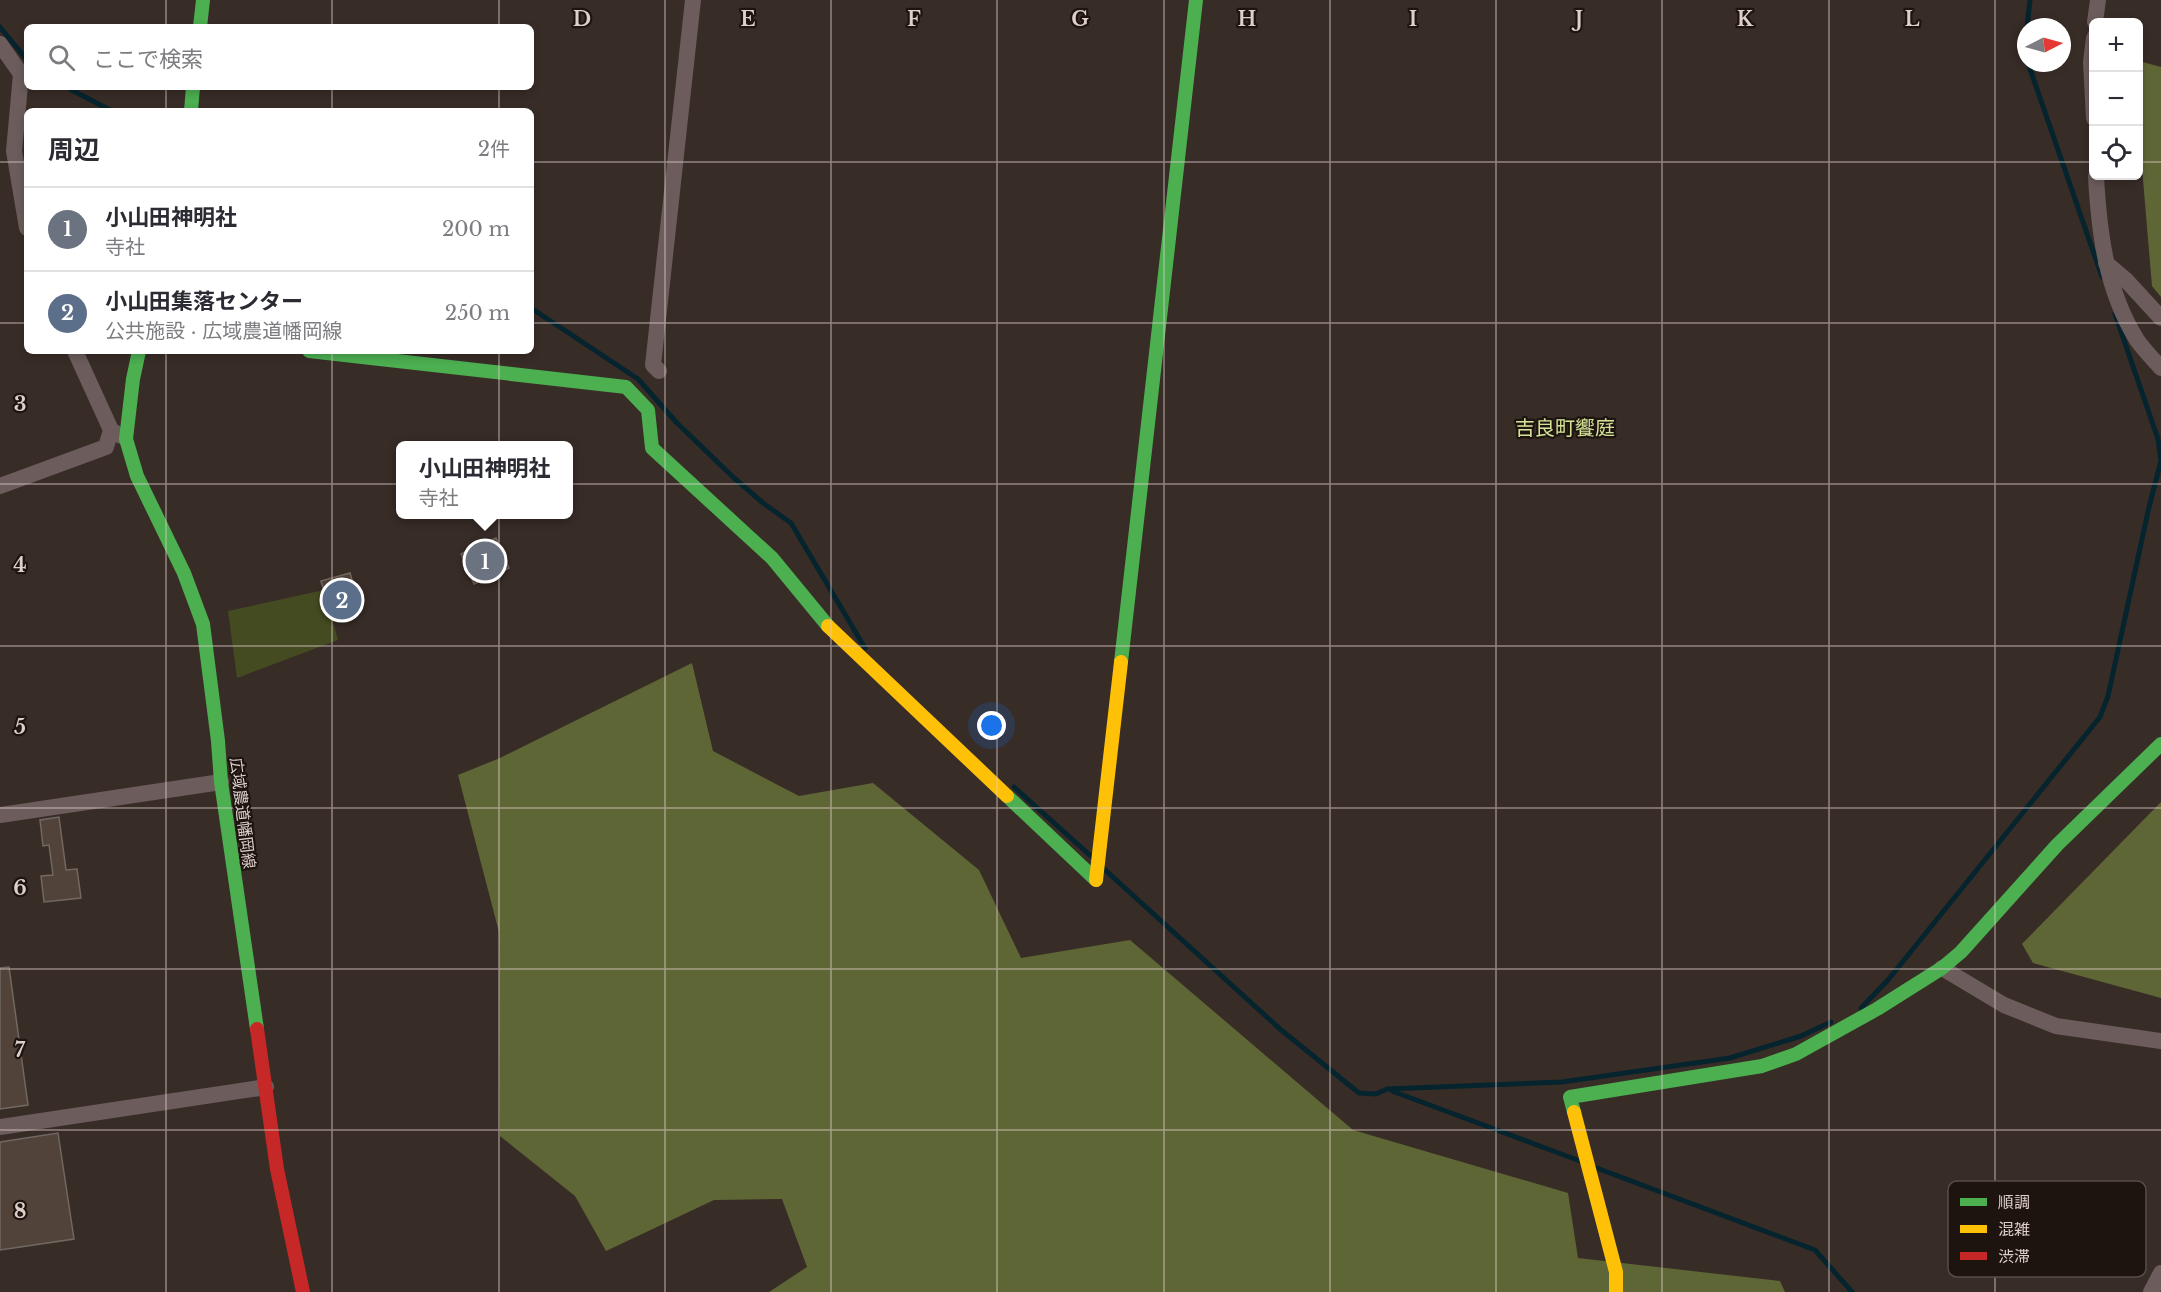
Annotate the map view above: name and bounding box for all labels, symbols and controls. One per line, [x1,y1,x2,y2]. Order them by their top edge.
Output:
text: D [573,7,591,31]
text: E [740,7,756,31]
text: F [907,7,921,31]
text: G [1071,7,1089,31]
text: H [1238,7,1257,31]
text: I [1409,7,1417,31]
text: J [1571,7,1583,31]
text: K [1737,7,1754,31]
text: L [1904,7,1920,31]
north arrow [2017,18,2071,72]
map controls [2089,18,2143,180]
button: + [2089,18,2143,72]
search box [24,24,534,90]
icon: search [45,41,78,74]
text: ここで検索 [93,46,203,73]
button: − [2089,72,2143,126]
button: locate [2089,126,2143,180]
text: 周辺 [48,134,100,166]
text: 2件 [478,137,510,161]
text: 小山田神明社 [105,204,237,231]
text: 1 [63,217,72,241]
text: 200 m [442,217,510,241]
text: 寺社 [105,235,145,259]
text: 小山田集落センター [105,288,303,315]
text: 2 [61,301,74,325]
text: 250 m [445,301,510,325]
text: 公共施設 · 広域農道幡岡線 [105,319,342,343]
text: 3 [14,392,26,416]
district label: 吉良町饗庭 [1515,416,1615,440]
popup [396,441,573,519]
text: 小山田神明社 [418,455,551,482]
text: 寺社 [418,486,458,510]
pin: 1 [466,538,504,584]
text: 4 [13,553,27,577]
pin: 2 [322,578,362,622]
your location [977,711,1006,740]
text: 5 [14,715,26,739]
street label: 広域農道幡岡線 [226,756,260,870]
text: 6 [13,876,27,900]
text: 7 [15,1038,26,1062]
legend [1948,1181,2146,1277]
text: 順調 [1998,1192,2030,1212]
text: 8 [14,1199,26,1223]
text: 混雑 [1998,1219,2030,1239]
text: 渋滞 [1998,1246,2030,1266]

